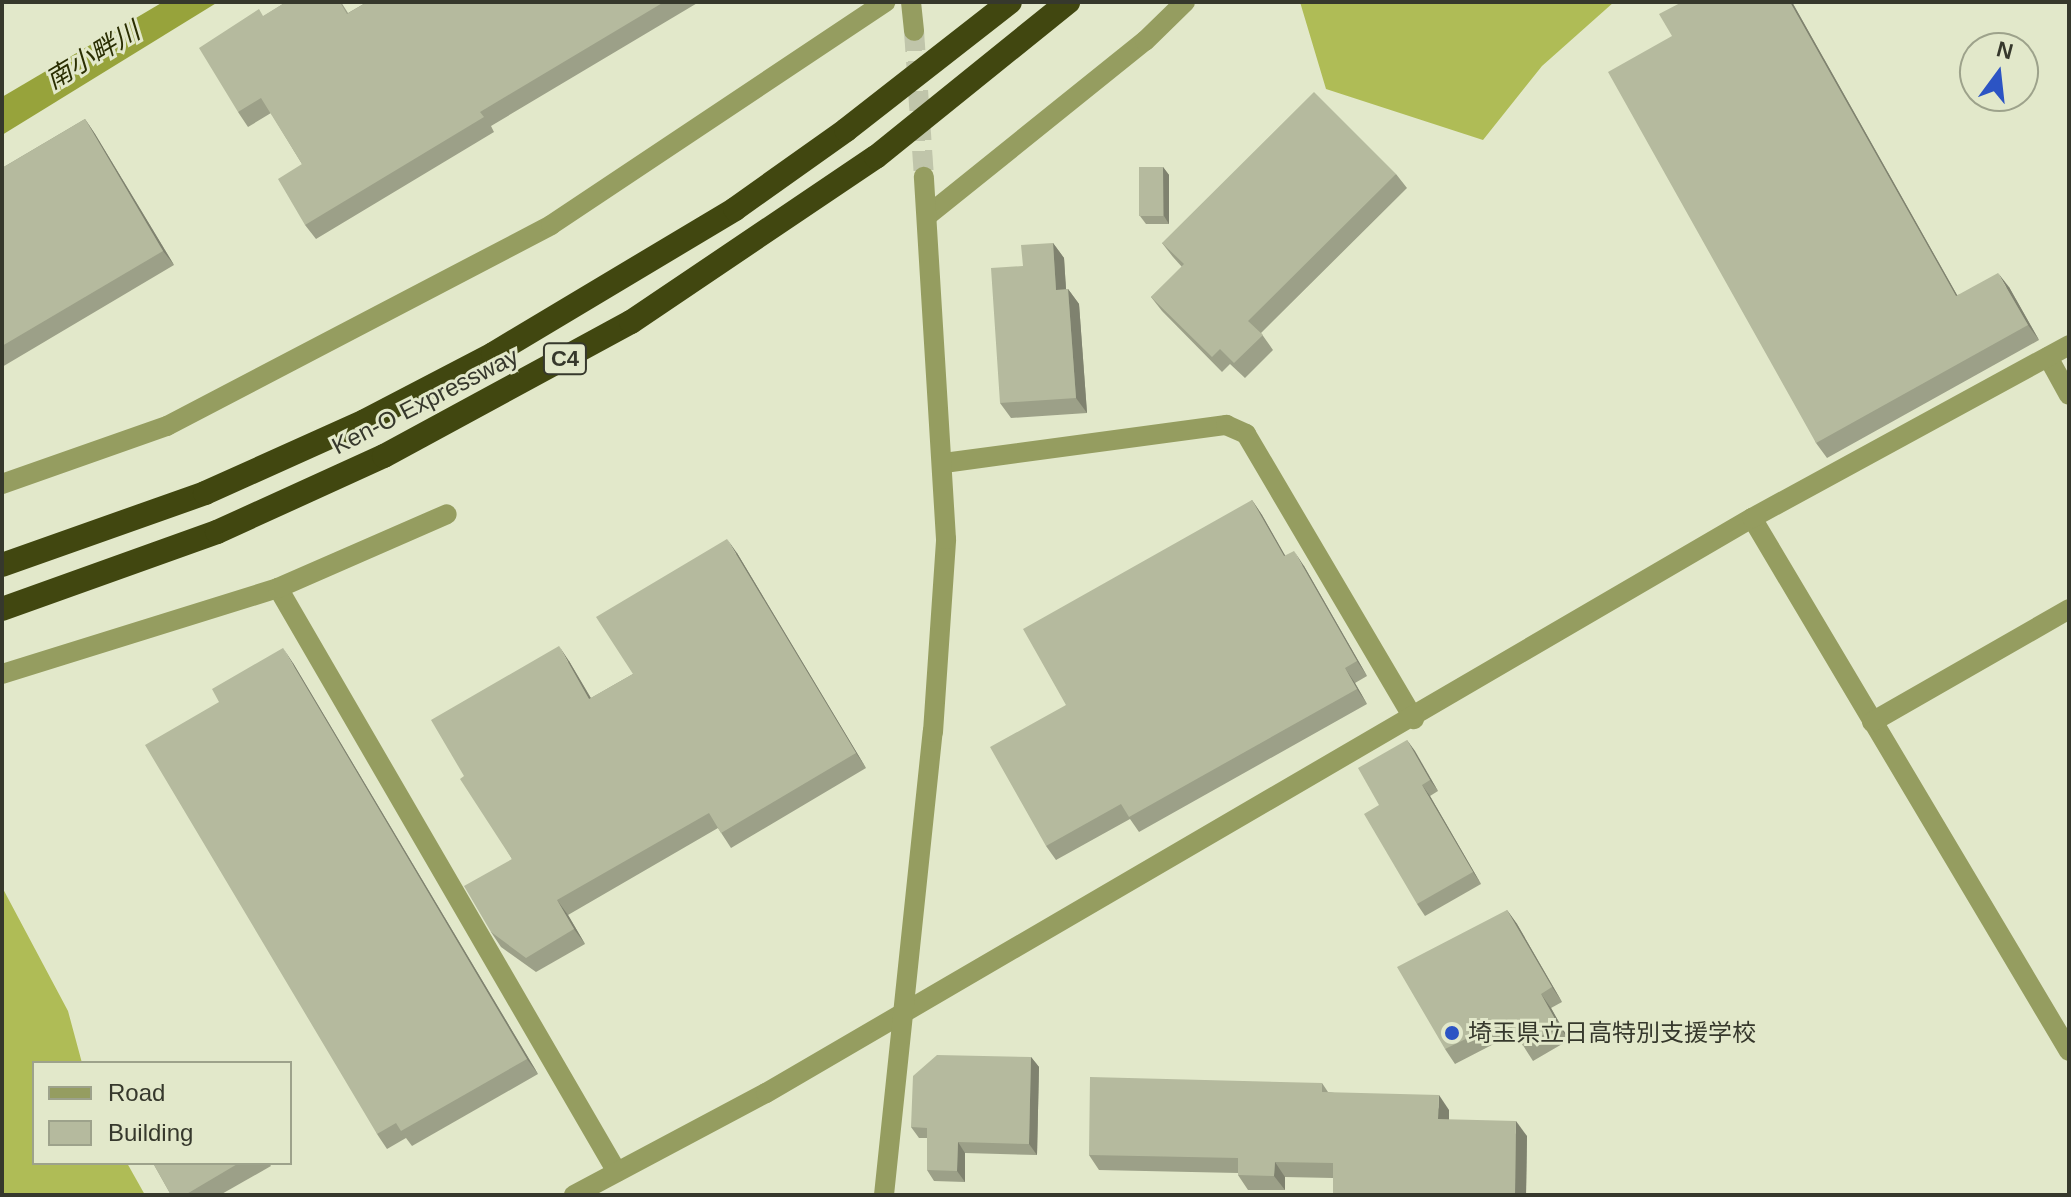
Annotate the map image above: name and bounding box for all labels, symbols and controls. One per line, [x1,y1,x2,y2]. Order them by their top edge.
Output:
water label: 南小畔川 [40,16,146,96]
north arrow [1959,32,2039,112]
text: N [1994,36,2016,64]
road number: C4 [541,341,589,377]
street label: Ken-O Expressway [327,342,523,460]
place label: 埼玉県立日高特別支援学校 [1468,1019,1756,1047]
marker: 埼玉県立日高特別支援学校 [1443,1024,1461,1042]
legend [32,1061,292,1165]
text: Road [108,1079,165,1106]
text: Building [108,1119,193,1146]

